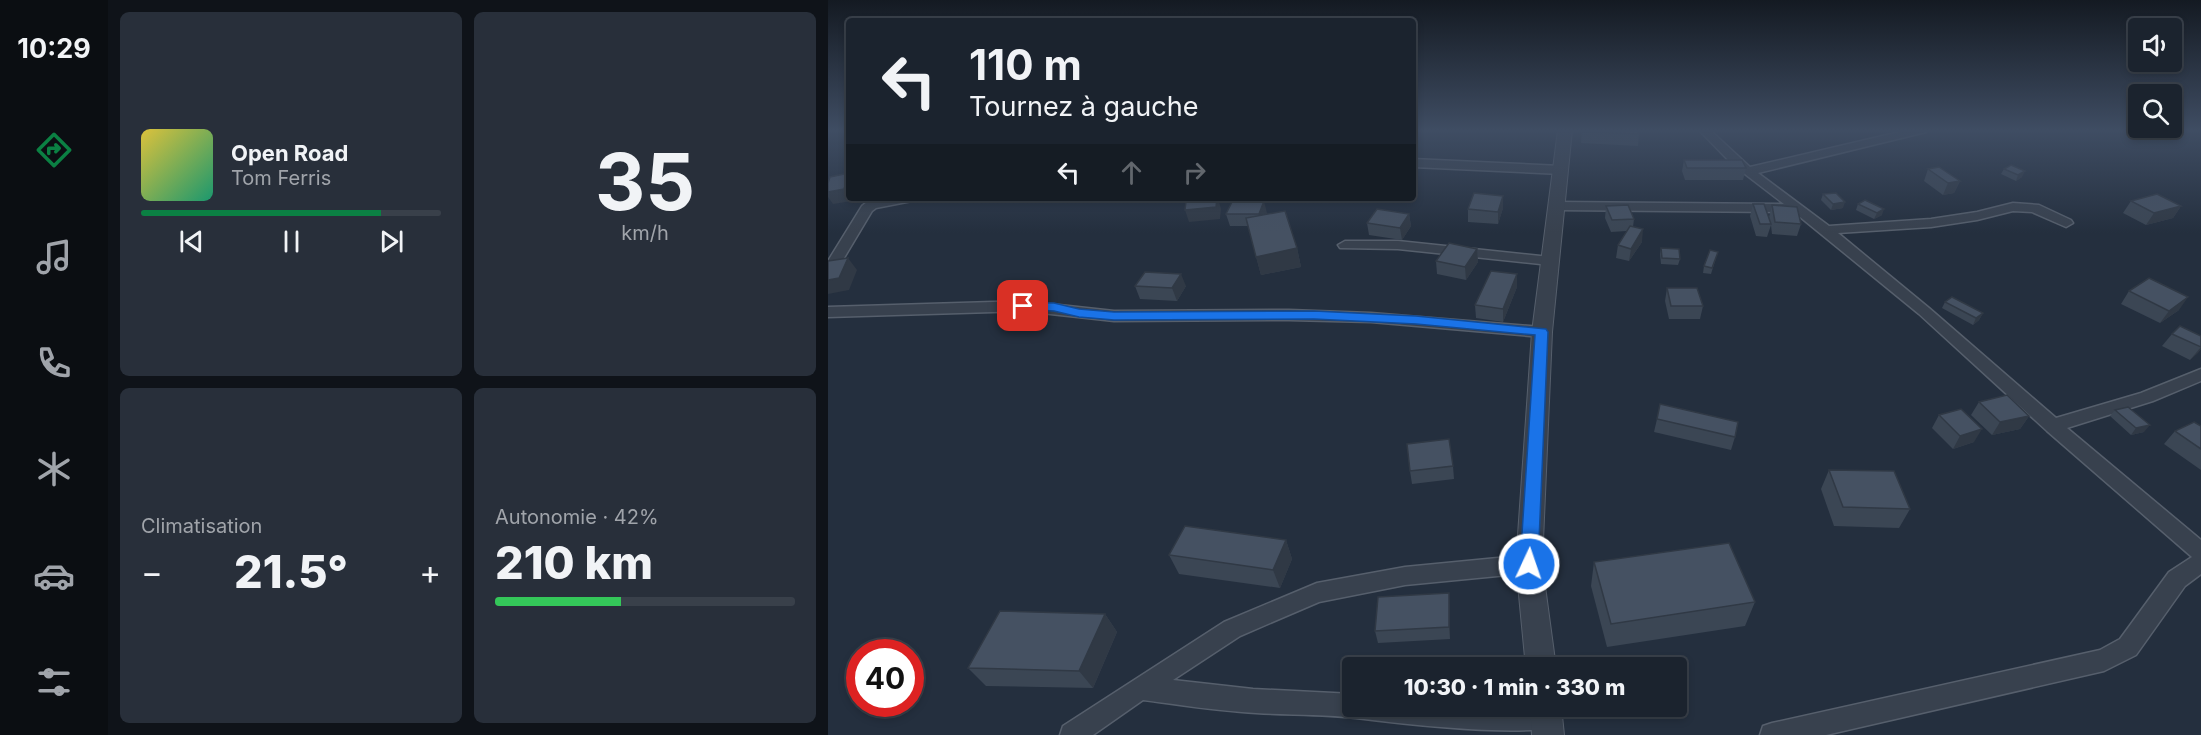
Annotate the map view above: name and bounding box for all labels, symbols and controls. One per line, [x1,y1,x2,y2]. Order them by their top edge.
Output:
map controls [2128,18,2182,138]
button: sound [2128,18,2182,72]
text: 10:29 [17,32,91,65]
text: 110 m [969,39,1082,90]
icon: left [870,42,948,120]
button: search [2128,84,2182,138]
text: Tournez à gauche [969,90,1198,123]
icon: directions [33,129,75,171]
text: 35 [595,134,695,229]
text: Open Road [231,140,348,166]
icon: left [1052,156,1085,189]
icon: ahead [1115,156,1148,189]
icon: right [1178,156,1211,189]
text: Tom Ferris [231,166,331,190]
text: km/h [621,221,669,245]
icon: previous [175,225,208,258]
icon: pause [275,225,308,258]
icon: next [375,225,408,258]
icon: music [33,236,75,278]
pin [997,280,1048,331]
icon: arrive [1006,289,1039,322]
icon: phone [33,342,75,384]
icon: climate [33,448,75,490]
text: Autonomie · 42% [495,505,659,529]
text: Climatisation [141,514,262,538]
position arrow [1497,532,1561,596]
text: 210 km [495,535,653,590]
text: 21.5° [234,544,348,599]
text: − [141,552,163,592]
text: + [419,552,441,592]
icon: car [33,555,75,597]
speed limit sign: 40 [846,639,924,717]
icon: filters [33,661,75,703]
text: 10:30 · 1 min · 330 m [1404,674,1625,700]

